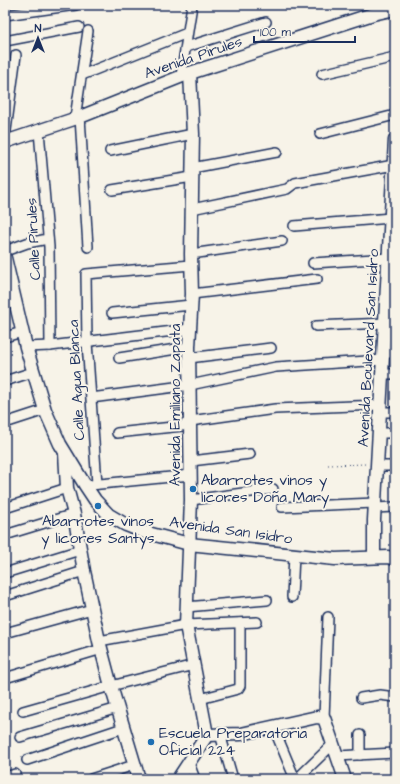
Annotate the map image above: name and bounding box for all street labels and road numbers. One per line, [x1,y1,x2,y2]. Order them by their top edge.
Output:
street label: Avenida Pirules [141,31,245,84]
street label: Calle Pirules [21,197,46,281]
street label: Avenida Boulevard San Isidro [353,248,384,448]
street label: Calle Agua Blanca [63,319,91,441]
street label: Avenida Emiliano Zapata [165,323,186,486]
street label: Avenida San Isidro [168,511,294,550]

